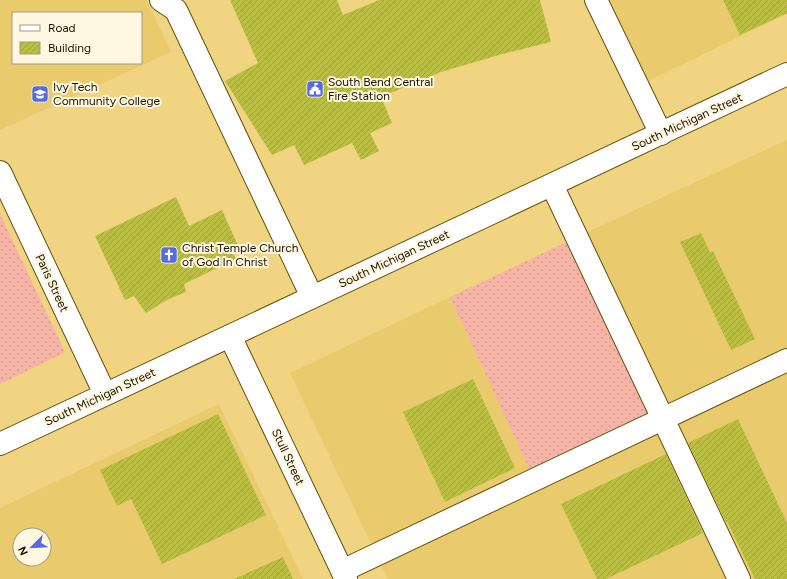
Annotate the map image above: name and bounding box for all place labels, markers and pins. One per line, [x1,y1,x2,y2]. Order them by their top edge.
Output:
place label: South Bend Central Fire Station [328,75,433,103]
public building icon: South Bend Central Fire Station [305,79,325,99]
place label: Ivy Tech Community College [53,80,161,108]
school or university icon: Ivy Tech Community College [30,84,50,104]
place label: Christ Temple Church of God In Christ [182,241,299,269]
church icon: Christ Temple Church of God In Christ [159,245,179,265]

